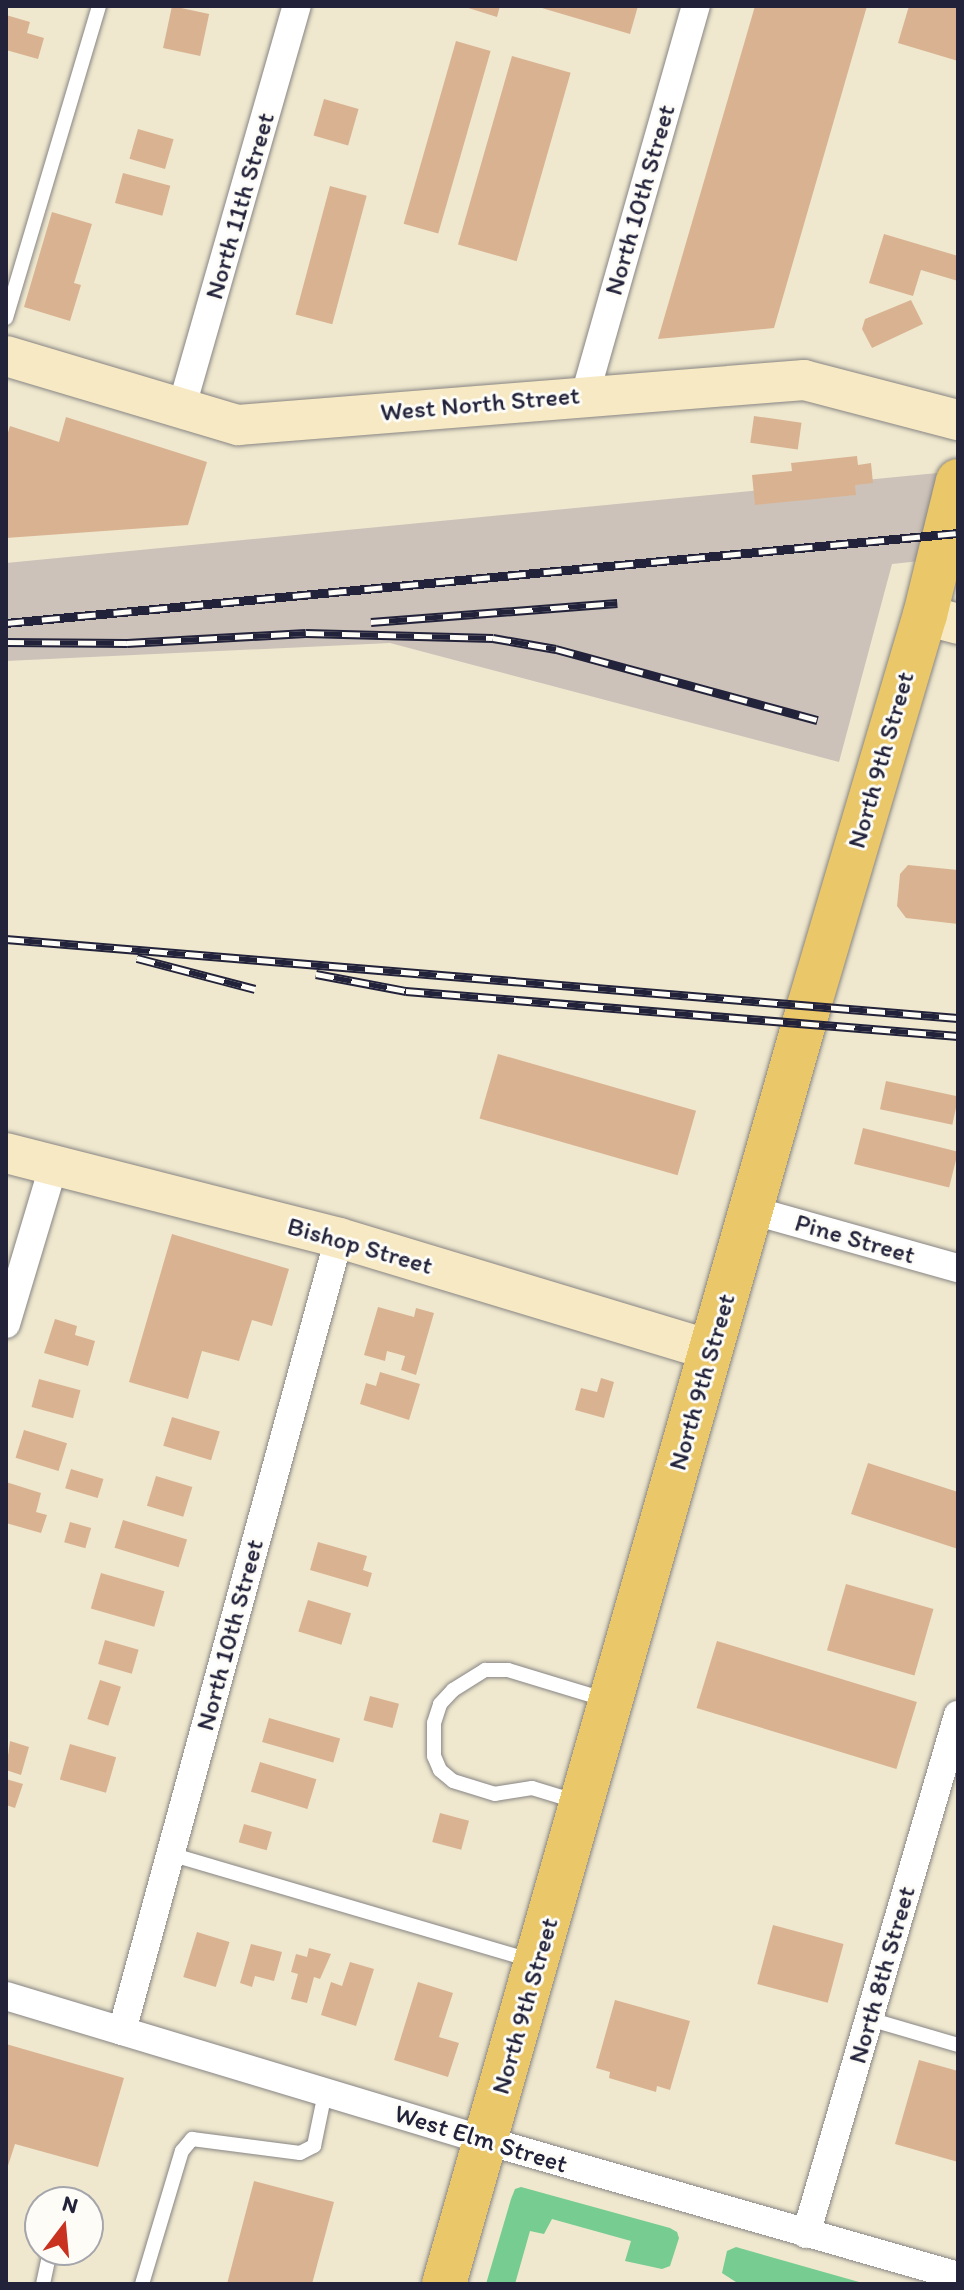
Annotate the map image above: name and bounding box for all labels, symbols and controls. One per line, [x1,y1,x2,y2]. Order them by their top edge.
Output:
street label: North 10th Street [598,101,682,299]
street label: North 11th Street [198,109,282,303]
street label: West North Street [379,380,581,428]
street label: North 9th Street [841,668,921,852]
street label: Pine Street [792,1207,918,1271]
street label: Bishop Street [284,1210,436,1282]
street label: North 9th Street [662,1290,742,1474]
street label: North 10th Street [190,1536,270,1734]
street label: North 8th Street [842,1883,922,2067]
street label: North 9th Street [485,1914,565,2098]
street label: West Elm Street [391,2098,571,2180]
north arrow [24,2186,104,2266]
text: N [59,2189,81,2219]

